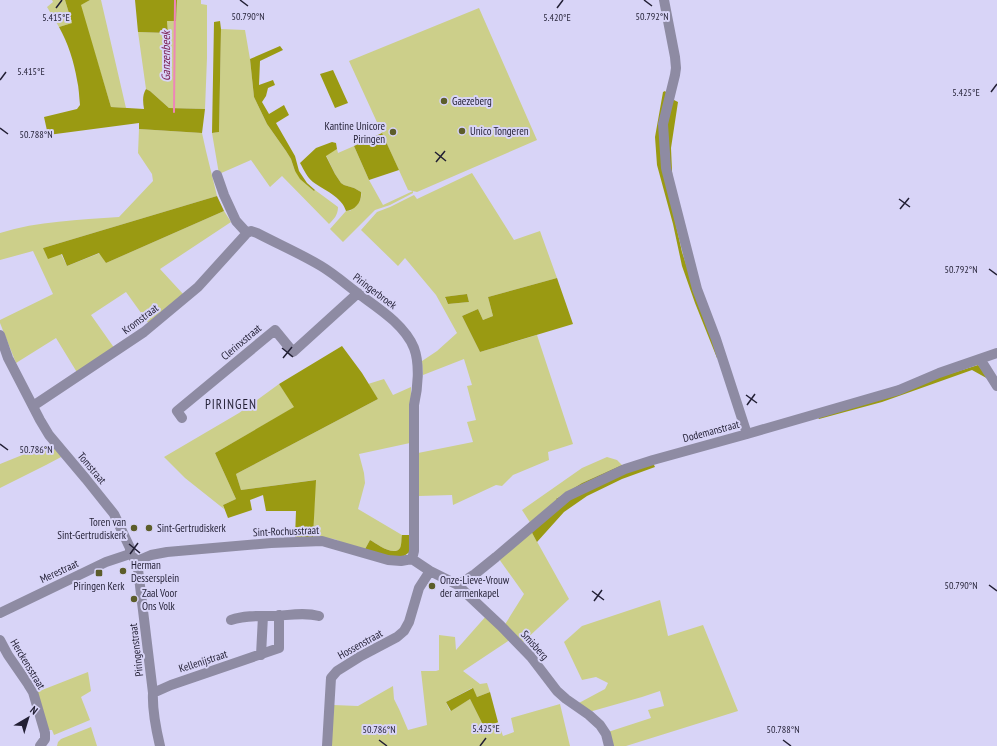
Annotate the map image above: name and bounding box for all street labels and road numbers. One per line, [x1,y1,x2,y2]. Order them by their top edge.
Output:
street label: Piringerbroek [350,270,400,312]
street label: Kromstraat [119,301,161,337]
street label: Clerinxstraat [218,321,264,363]
street label: Dodemanstraat [681,417,741,445]
street label: Tomstraat [75,449,109,487]
street label: Sint-Rochusstraat [253,523,319,539]
street label: Merestraat [38,556,80,586]
street label: Piringenstraat [126,623,146,677]
street label: Hossenstraat [335,626,385,662]
street label: Smisberg [518,627,552,663]
street label: Herckensstraat [8,636,48,692]
street label: Kellenijstraat [177,647,229,675]

